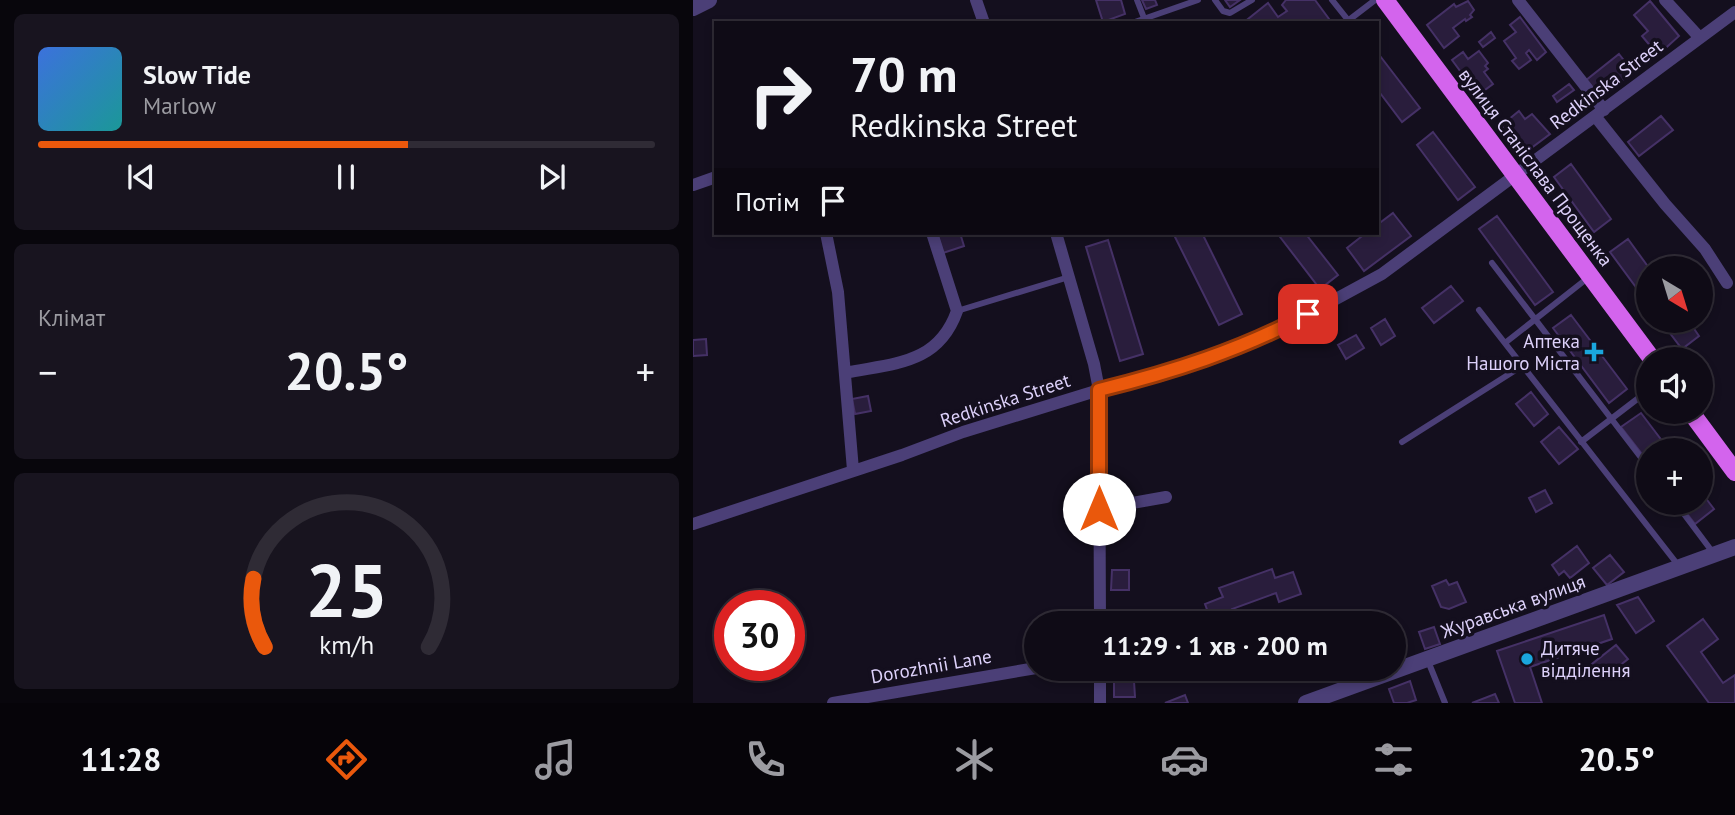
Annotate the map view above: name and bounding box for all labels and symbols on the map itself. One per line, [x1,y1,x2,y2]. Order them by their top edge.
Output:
street label: Redkinska Street [1545,33,1668,134]
street label: вулиця Станіслава Прощенка [1454,63,1618,271]
north arrow [1636,256,1713,332]
pin [1278,284,1338,344]
place label: Аптека Нашого Міста [1466,329,1580,375]
marker: Аптека Нашого Міста [1586,344,1602,360]
street label: Redkinska Street [937,368,1073,432]
position arrow [1062,472,1136,546]
street label: Журавська вулиця [1437,569,1588,644]
speed limit sign: 30 [714,590,805,681]
place label: Дитяче відділення [1541,636,1631,682]
street label: Dorozhnii Lane [869,644,993,688]
marker: Дитяче відділення [1519,651,1535,667]

